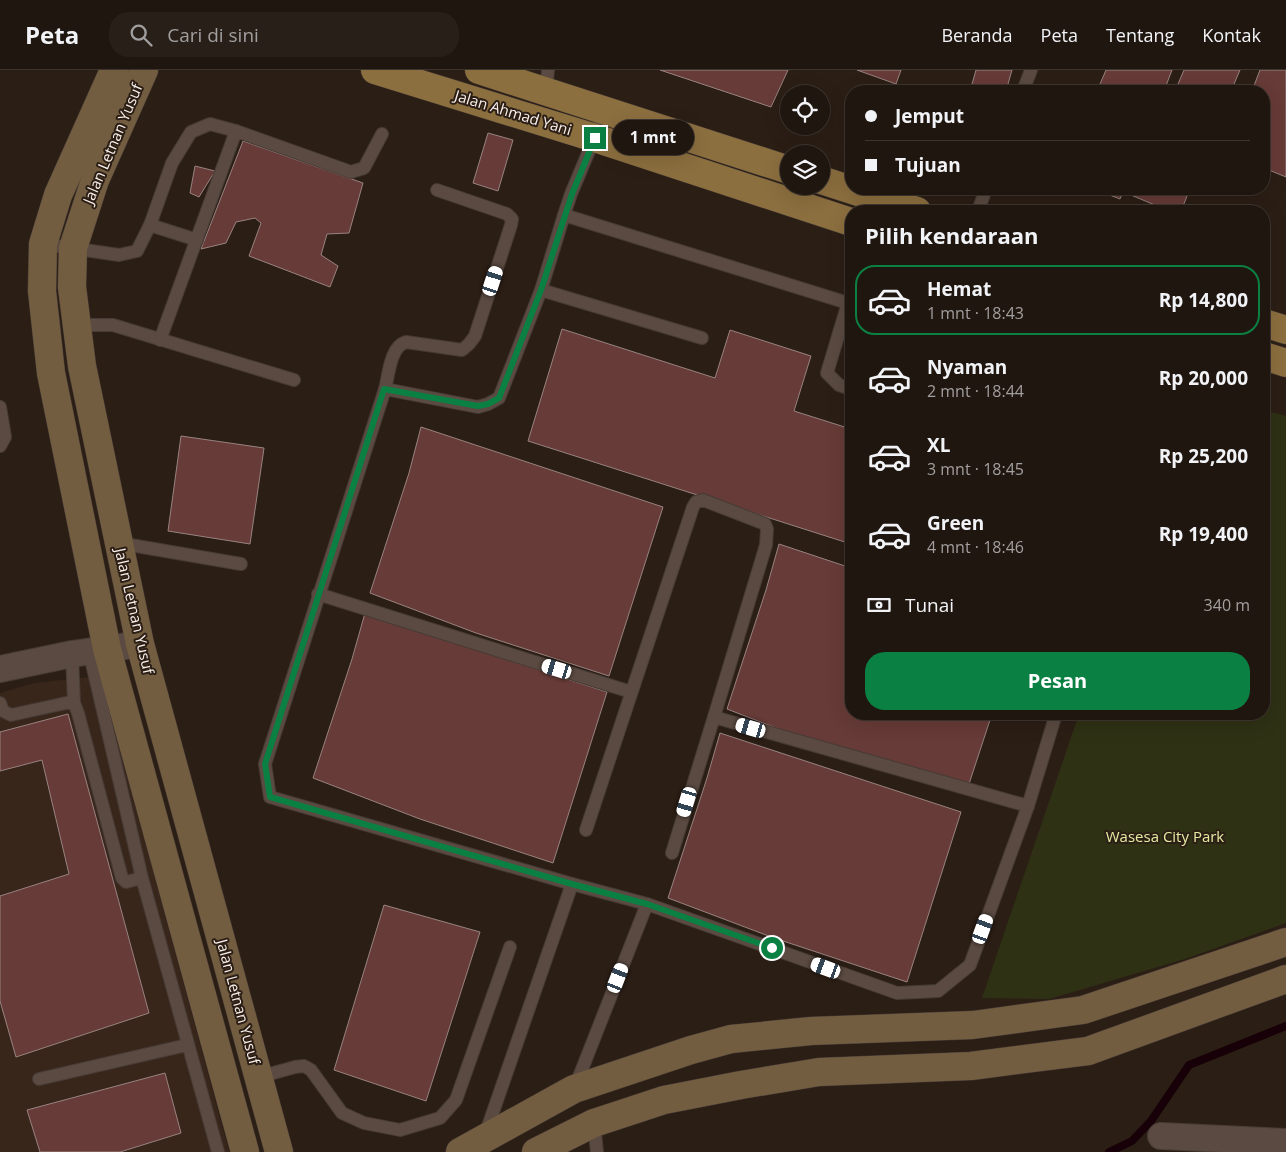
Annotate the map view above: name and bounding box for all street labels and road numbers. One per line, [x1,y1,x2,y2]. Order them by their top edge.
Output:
street label: Jalan Letnan Yusuf [77,80,147,209]
street label: Jalan Ahmad Yani [450,84,574,139]
street label: Jalan Letnan Yusuf [110,544,159,677]
street label: Jalan Letnan Yusuf [212,935,266,1067]

